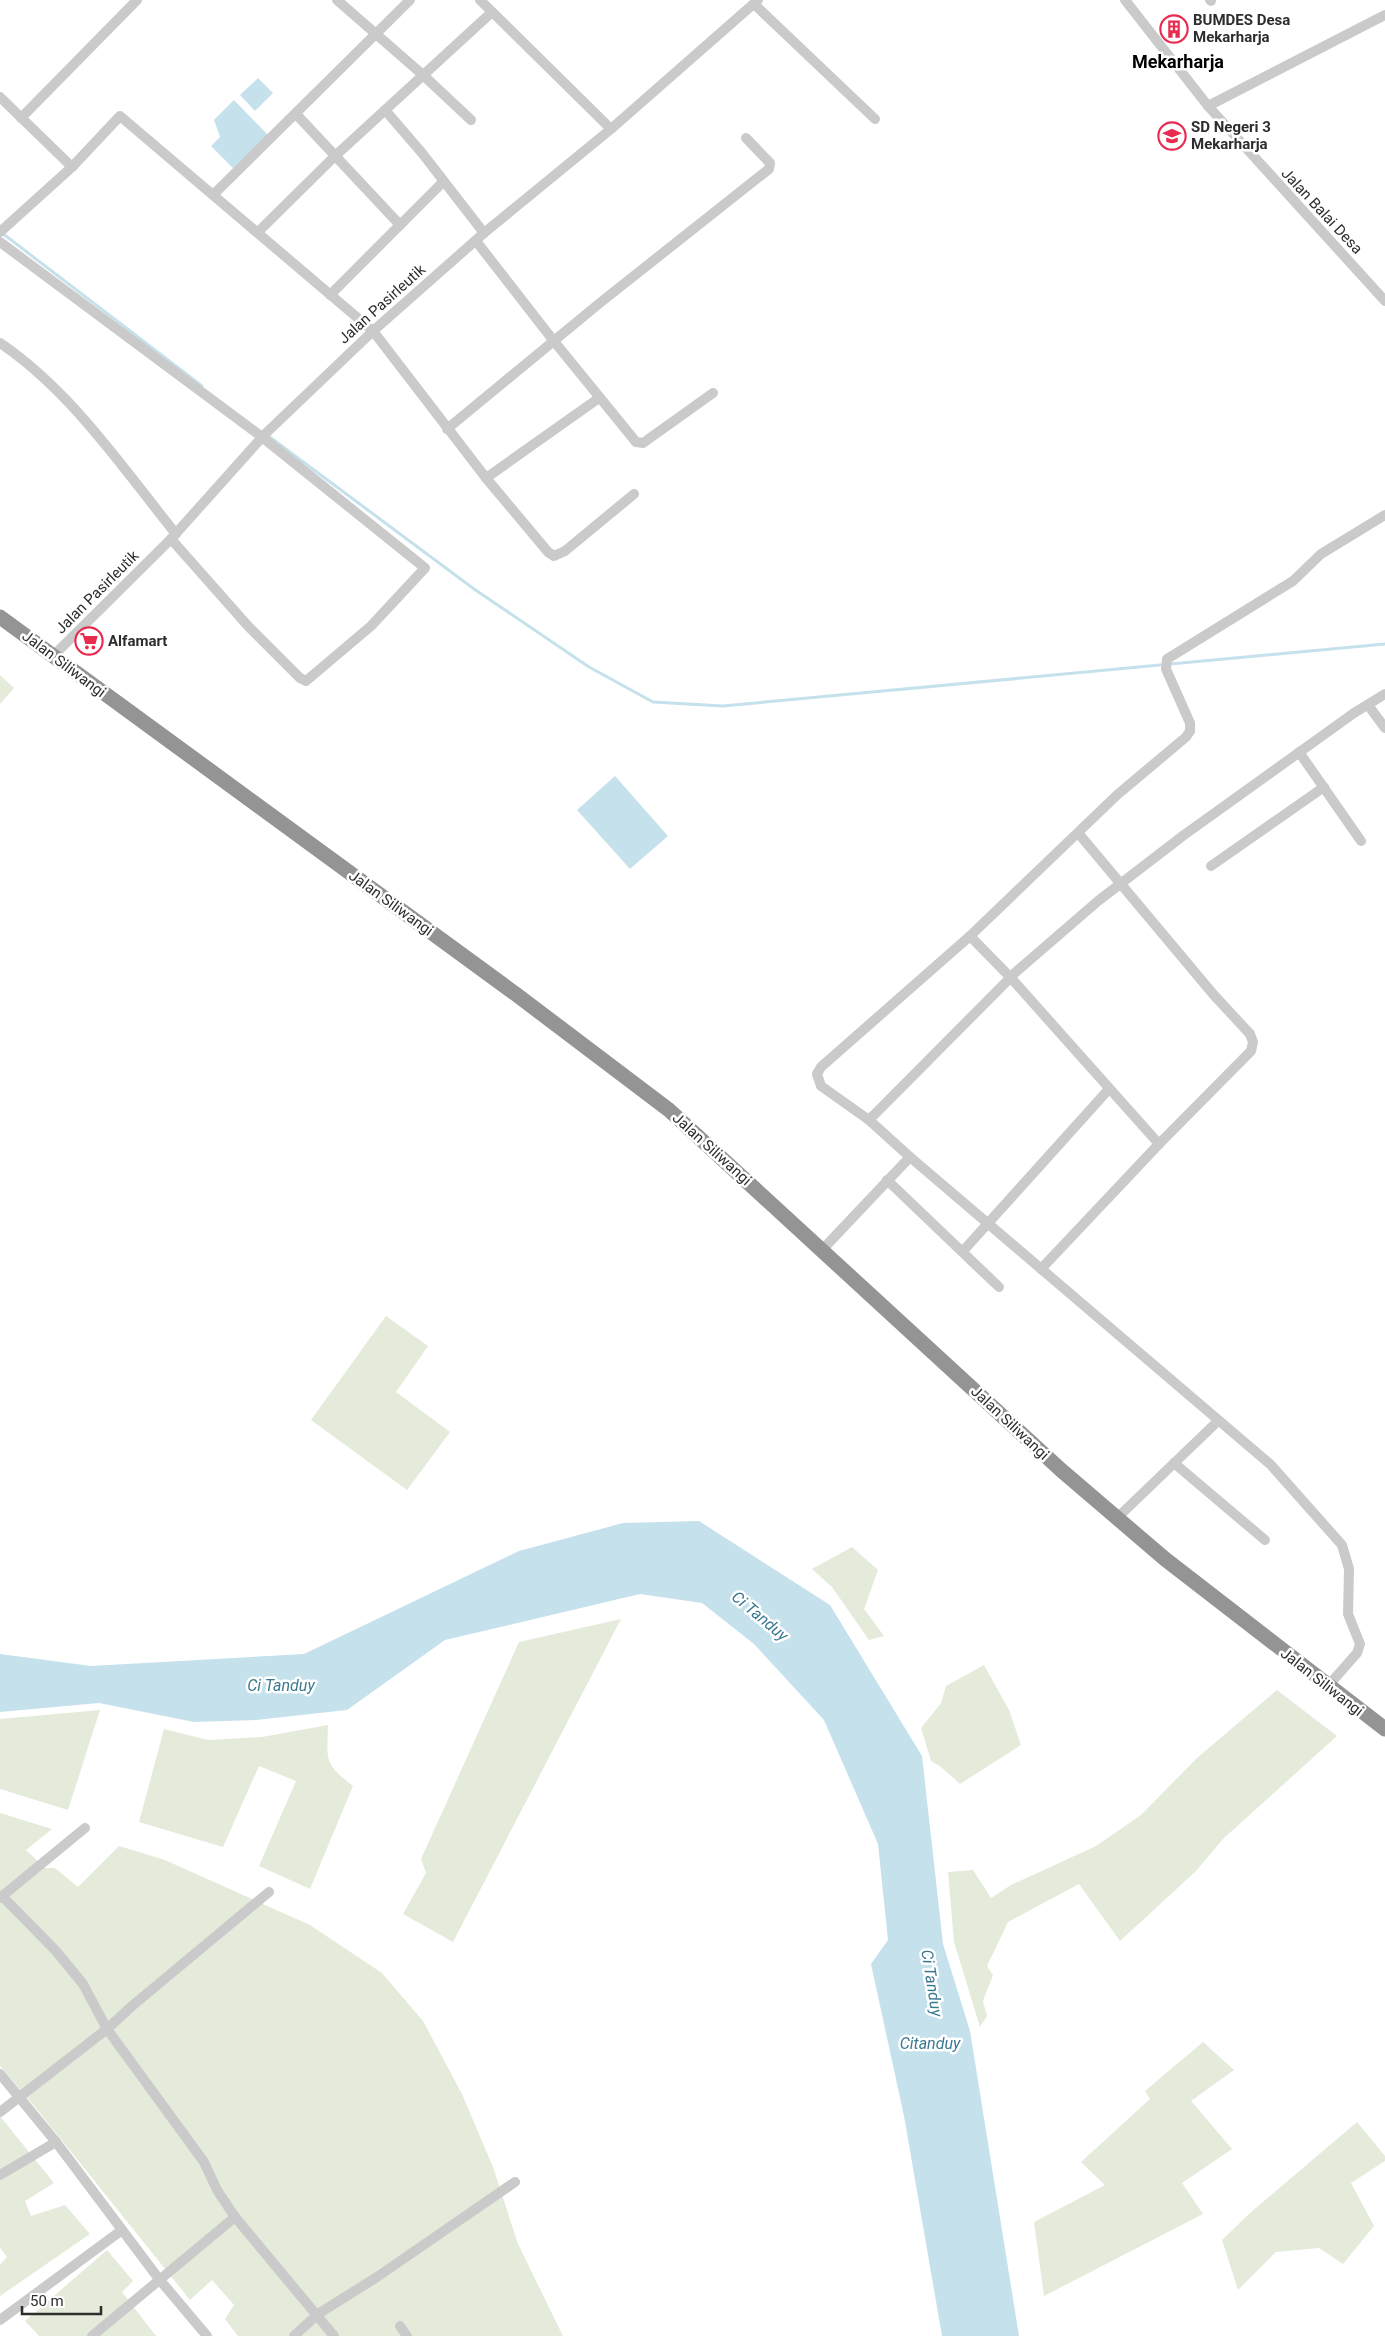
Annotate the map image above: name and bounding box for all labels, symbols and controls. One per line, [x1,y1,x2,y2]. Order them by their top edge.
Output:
place label: BUMDES Desa Mekarharja [1193,11,1290,46]
building icon: BUMDES Desa Mekarharja [1159,14,1189,44]
district label: Mekarharja [1132,51,1224,72]
place label: SD Negeri 3 Mekarharja [1191,118,1271,153]
school or university icon: SD Negeri 3 Mekarharja [1157,121,1187,151]
street label: Jalan Balai Desa [1278,164,1366,258]
street label: Jalan Pasirleutik [335,260,429,348]
street label: Jalan Pasirleutik [52,546,143,637]
supermarket icon: Alfamart [74,626,104,656]
street label: Jalan Siliwangi [19,627,109,701]
place label: Alfamart [108,632,167,650]
street label: Jalan Siliwangi [345,866,437,940]
street label: Jalan Siliwangi [669,1109,755,1189]
street label: Jalan Siliwangi [967,1382,1053,1464]
water label: Ci Tanduy [728,1587,792,1645]
street label: Jalan Siliwangi [1277,1644,1367,1720]
water label: Ci Tanduy [247,1676,315,1695]
water label: Ci Tanduy [917,1948,947,2018]
water label: Citanduy [900,2034,961,2053]
scale bar [22,2284,101,2316]
text: 50 m [30,2292,64,2310]

